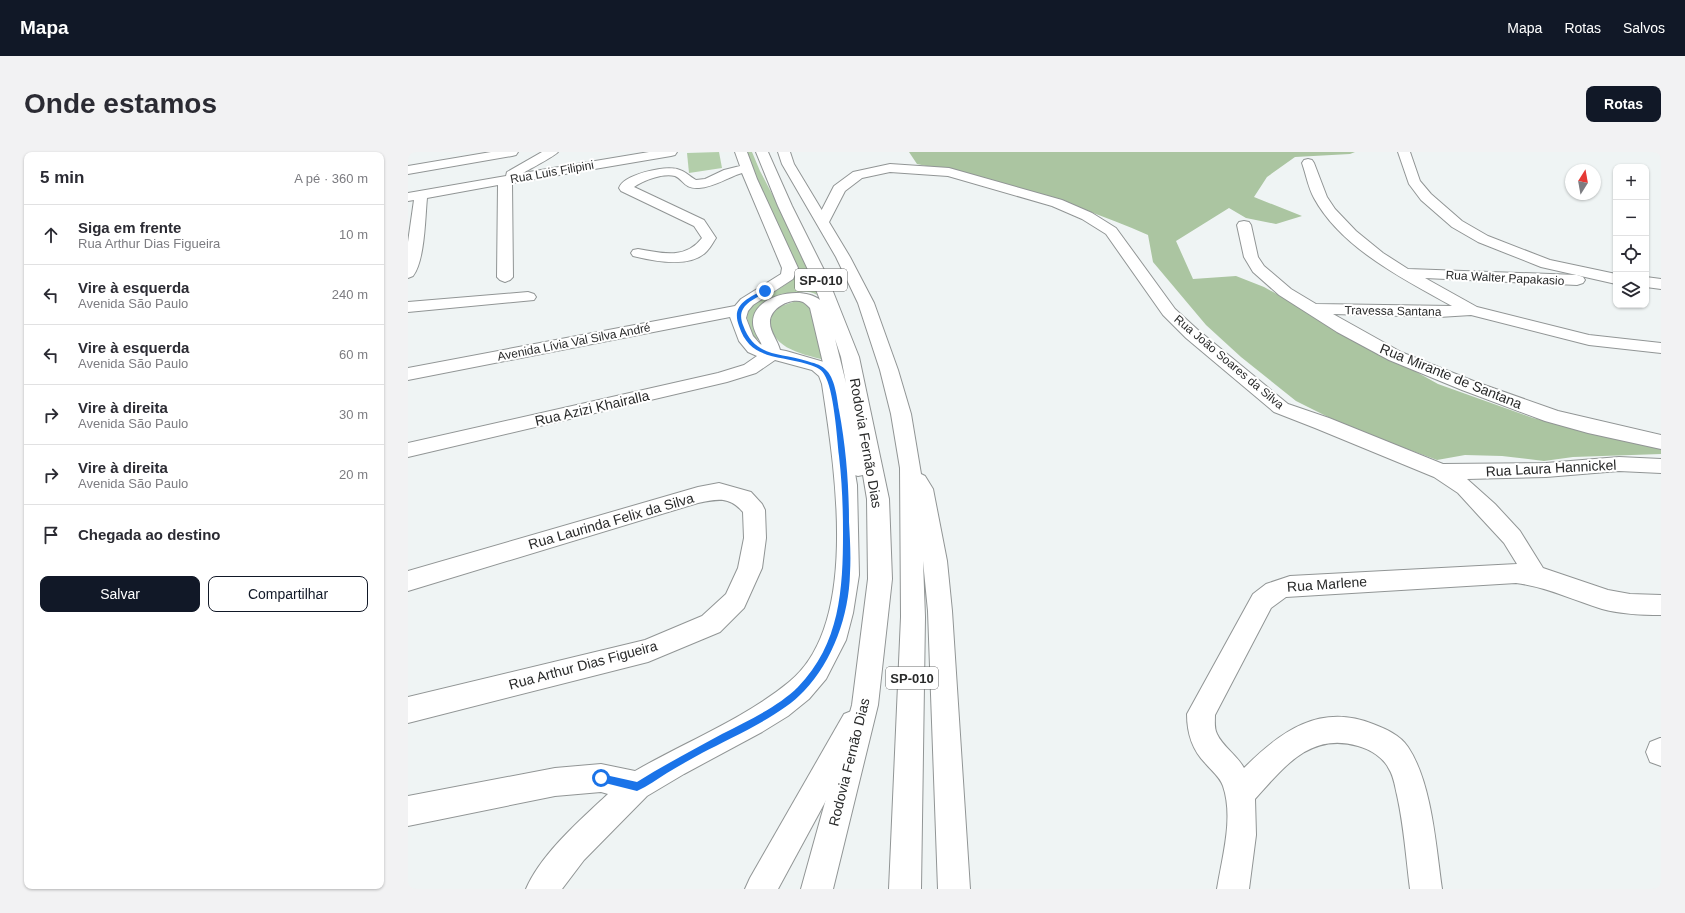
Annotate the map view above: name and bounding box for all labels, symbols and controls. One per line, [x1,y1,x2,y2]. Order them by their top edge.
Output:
text: Mapa [20,17,69,38]
text: Mapa [1507,20,1542,36]
text: Rotas [1564,20,1601,36]
text: Salvos [1623,20,1665,36]
button: Rotas [1586,86,1661,122]
text: Onde estamos [24,88,217,119]
street label: Rua Luis Filipini [509,158,595,186]
north arrow [1565,164,1601,200]
map controls [1613,164,1649,308]
button: + [1613,164,1649,200]
text: 5 min [40,168,84,187]
text: A pé · 360 m [294,171,368,186]
button: − [1613,200,1649,236]
text: Siga em frente [78,219,181,236]
icon: ahead [40,224,62,246]
text: 10 m [339,227,368,242]
text: Rua Arthur Dias Figueira [78,236,220,251]
button: locate [1613,236,1649,272]
street label: Rua Walter Papakasio [1445,268,1565,288]
road number: SP-010 [795,269,847,291]
button: layers [1613,272,1649,308]
text: Vire à esquerda [78,279,189,296]
route end [756,282,774,300]
icon: left [40,284,62,306]
text: 240 m [332,287,368,302]
text: Avenida São Paulo [78,296,188,311]
street label: Travessa Santana [1344,303,1442,319]
street label: Rua João Soares da Silva [1171,312,1287,412]
street label: Avenida Lívia Val Silva André [496,320,652,364]
text: Vire à esquerda [78,339,189,356]
street label: Rua Mirante de Santana [1378,340,1525,412]
icon: left [40,344,62,366]
text: 60 m [339,347,368,362]
text: Avenida São Paulo [78,356,188,371]
street label: Rodovia Fernão Dias [847,377,885,509]
street label: Rua Azizi Khairalla [533,387,651,429]
text: Vire à direita [78,399,168,416]
icon: right [40,404,62,426]
text: 30 m [339,407,368,422]
text: Avenida São Paulo [78,416,188,431]
street label: Rua Laura Hannickel [1485,457,1617,479]
text: Vire à direita [78,459,168,476]
icon: right [40,464,62,486]
text: 20 m [339,467,368,482]
text: Avenida São Paulo [78,476,188,491]
street label: Rua Laurinda Felix da Silva [527,490,696,552]
icon: arrive [40,524,62,546]
text: Chegada ao destino [78,526,221,543]
street label: Rua Marlene [1286,573,1368,595]
button: Salvar [40,576,200,612]
button: Compartilhar [208,576,368,612]
street label: Rua Arthur Dias Figueira [507,637,659,693]
road number: SP-010 [886,667,938,689]
street label: Rodovia Fernão Dias [825,696,873,828]
route start [592,769,610,787]

